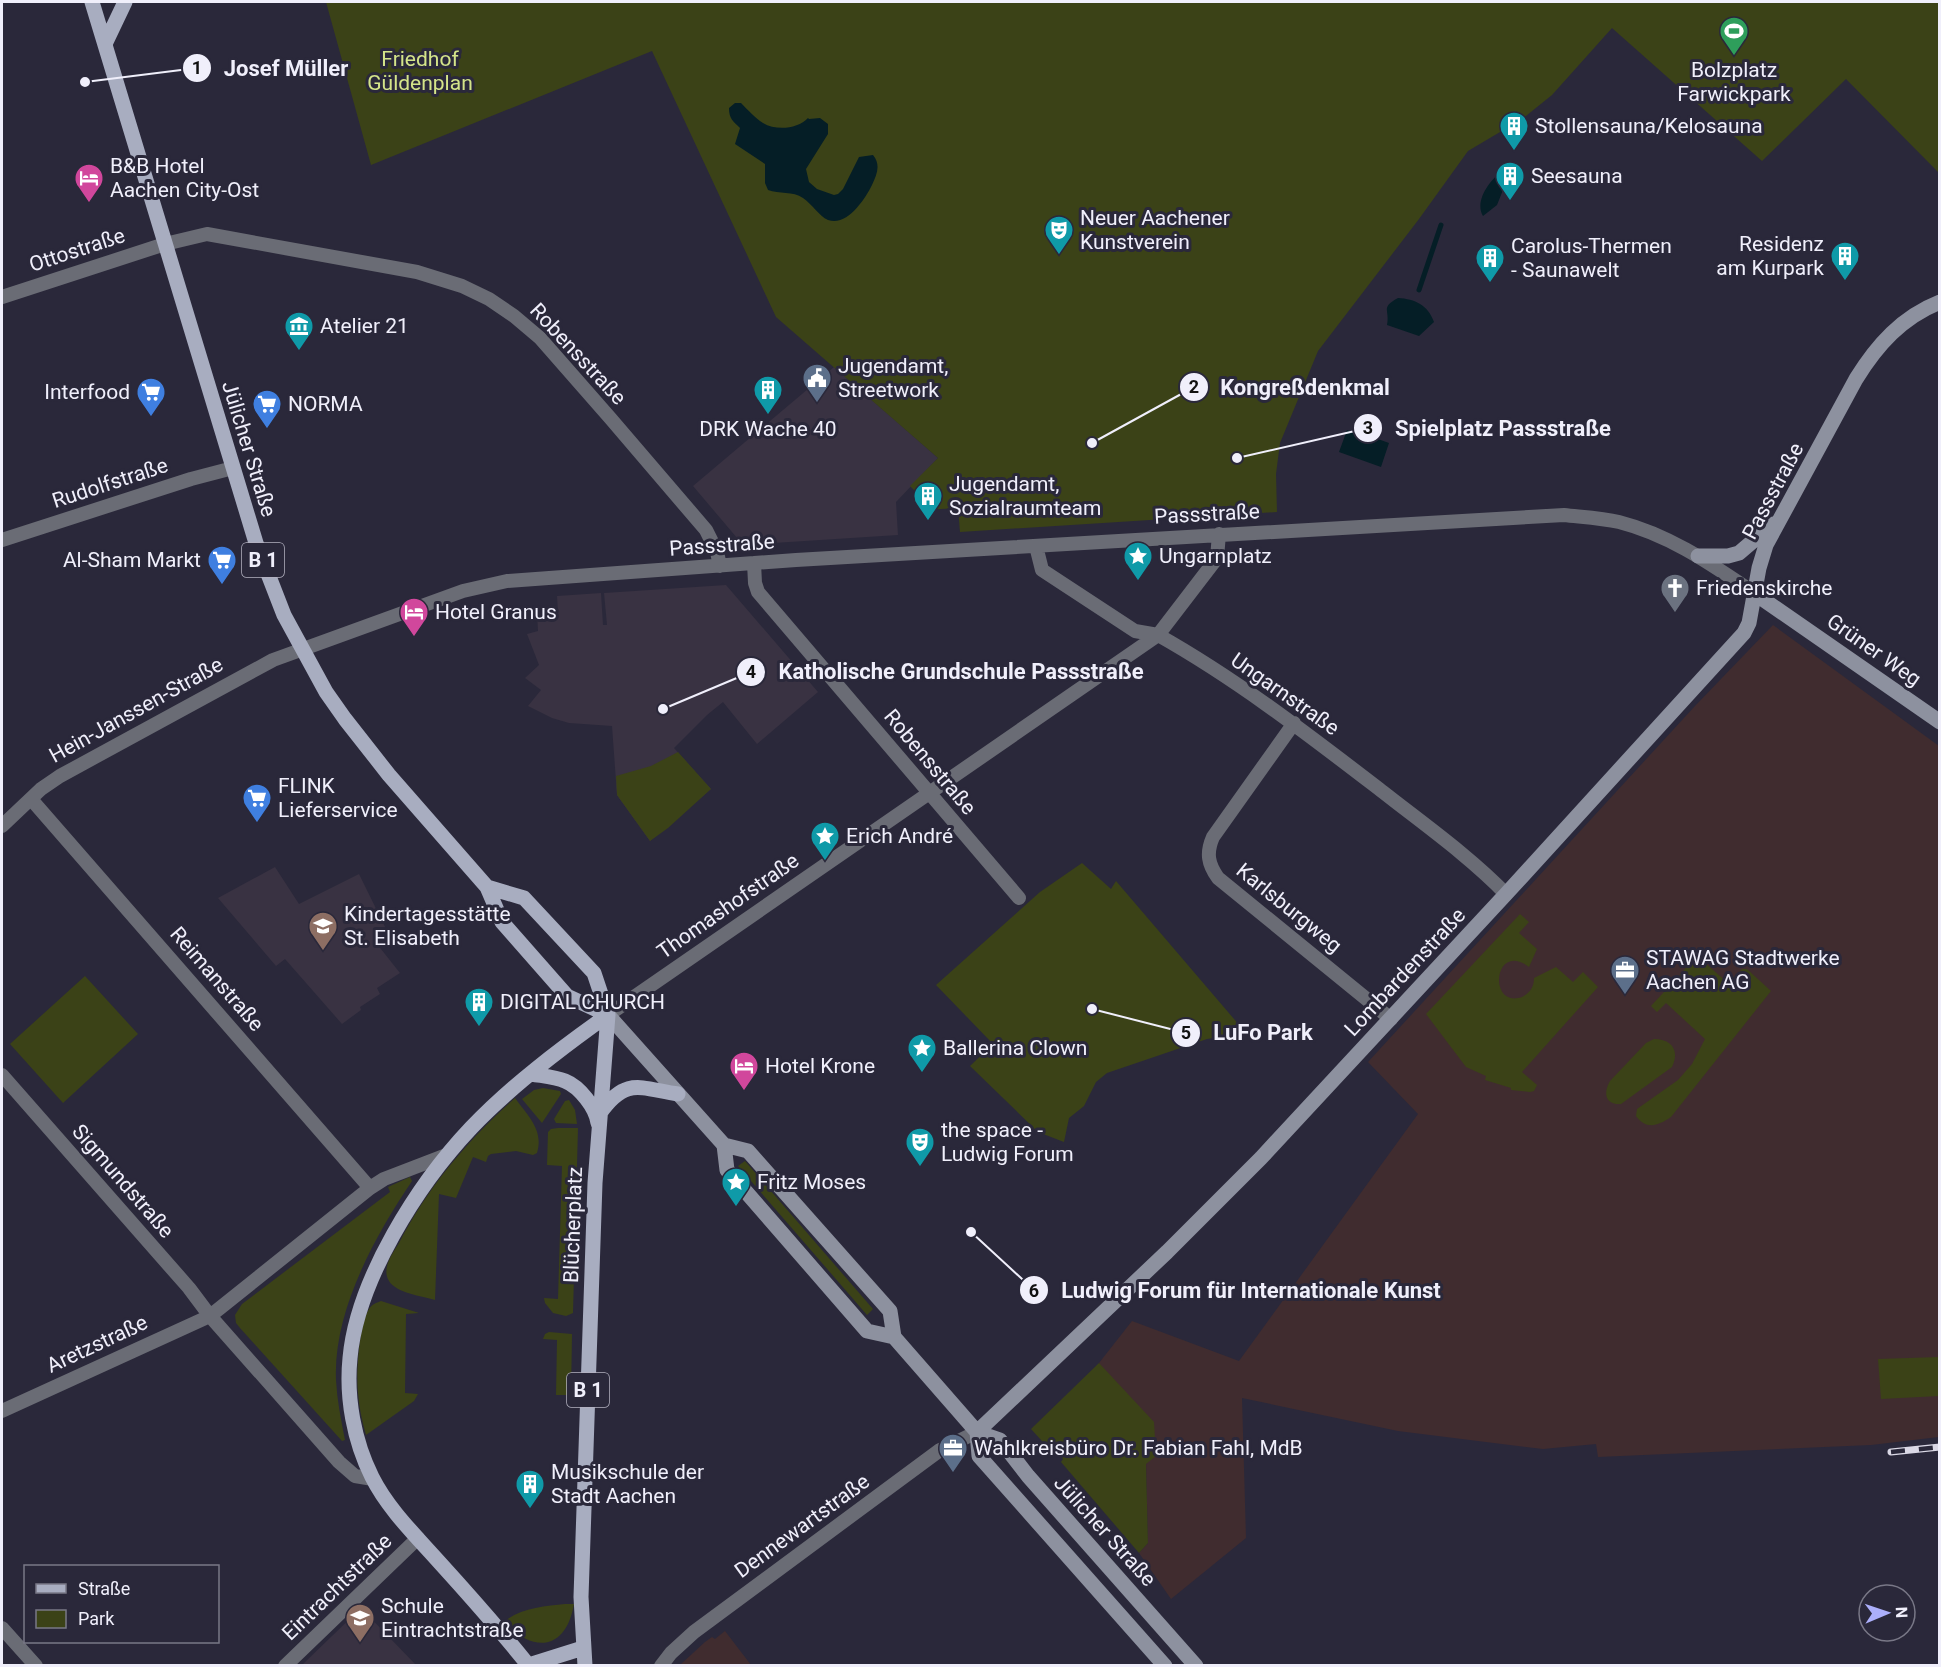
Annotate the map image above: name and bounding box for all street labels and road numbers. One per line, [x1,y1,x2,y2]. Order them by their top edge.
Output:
street label: Ottostraße [26,223,128,277]
street label: Robensstraße [525,298,631,410]
street label: Jülicher Straße [217,378,281,520]
street label: Passstraße [1738,439,1808,543]
street label: Rudolfstraße [49,453,171,513]
street label: Passstraße [1154,499,1260,529]
street label: Passstraße [668,529,776,561]
road number: B 1 [242,543,284,577]
street label: Grüner Weg [1822,609,1926,691]
street label: Ungarnstraße [1226,648,1344,740]
street label: Hein-Janssen-Straße [45,652,227,768]
street label: Robensstraße [879,705,981,819]
street label: Thomashofstraße [653,848,803,964]
street label: Karlsburgweg [1232,858,1346,958]
street label: Lombardenstraße [1340,903,1470,1041]
street label: Reimanstraße [165,922,269,1036]
street label: Sigmundstraße [67,1119,179,1243]
street label: Blücherplatz [559,1167,587,1283]
street label: Aretzstraße [43,1310,151,1378]
road number: B 1 [567,1373,609,1407]
street label: Dennewartstraße [730,1469,874,1583]
street label: Jülicher Straße [1049,1471,1161,1591]
street label: Eintrachtstraße [277,1529,397,1645]

